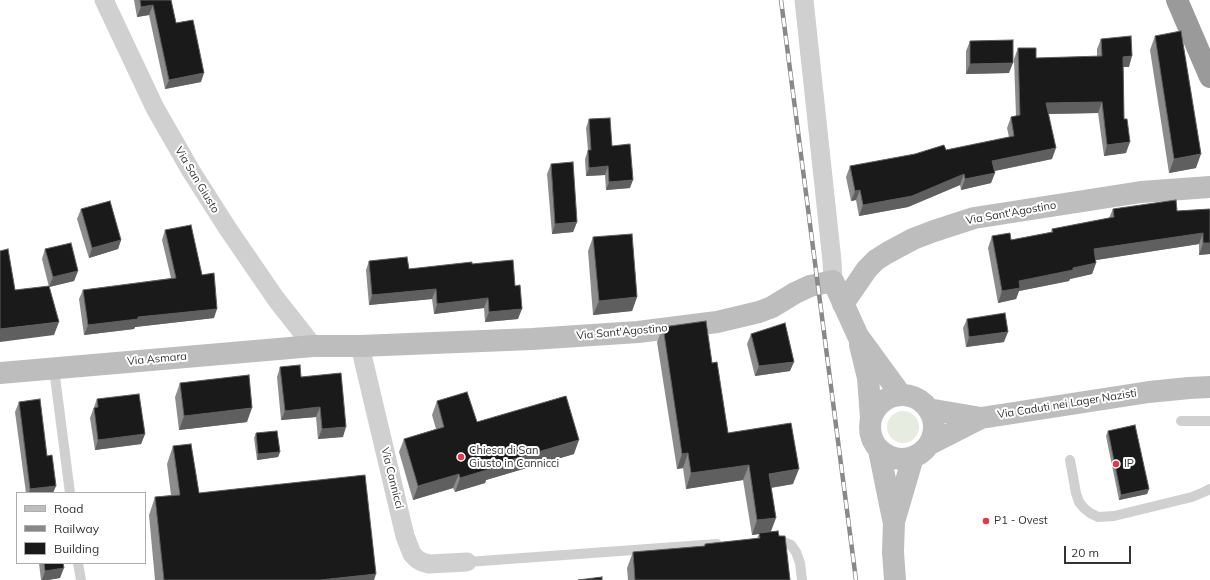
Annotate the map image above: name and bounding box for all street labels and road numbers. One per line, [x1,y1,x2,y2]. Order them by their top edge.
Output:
street label: Via San Giusto [172,144,222,216]
street label: Via Sant'Agostino [965,199,1057,227]
street label: Via Sant'Agostino [576,321,668,343]
street label: Via Asmara [127,350,187,368]
street label: Via Caduti nei Lager Nazisti [996,386,1138,422]
street label: Via Cannicci [378,446,406,510]

